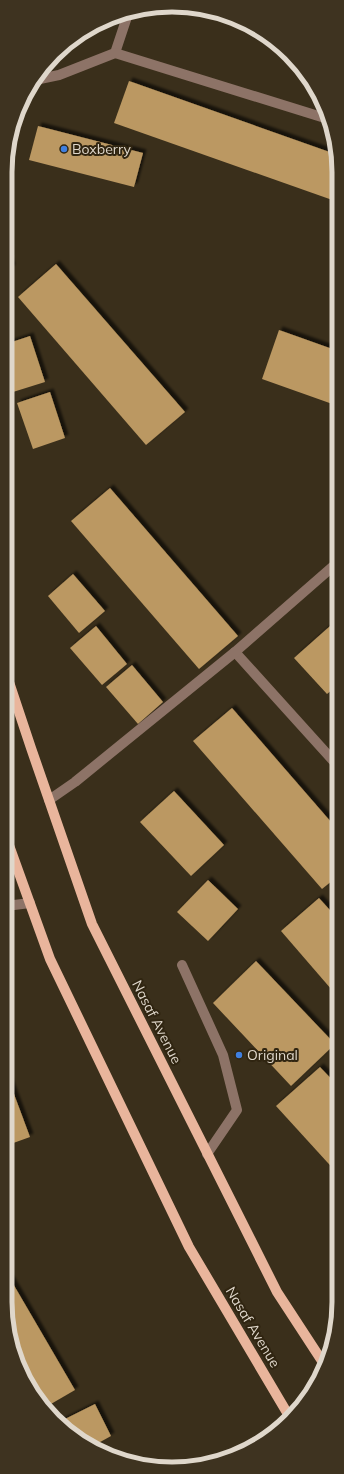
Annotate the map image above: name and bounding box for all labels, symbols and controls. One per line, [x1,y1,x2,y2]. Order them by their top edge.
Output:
place label: Boxberry [72,140,131,158]
marker: Boxberry [59,144,69,154]
street label: Nasaf Avenue [128,977,186,1067]
place label: Original [247,1046,298,1064]
marker: Original [234,1050,244,1060]
street label: Nasaf Avenue [222,1283,284,1371]

